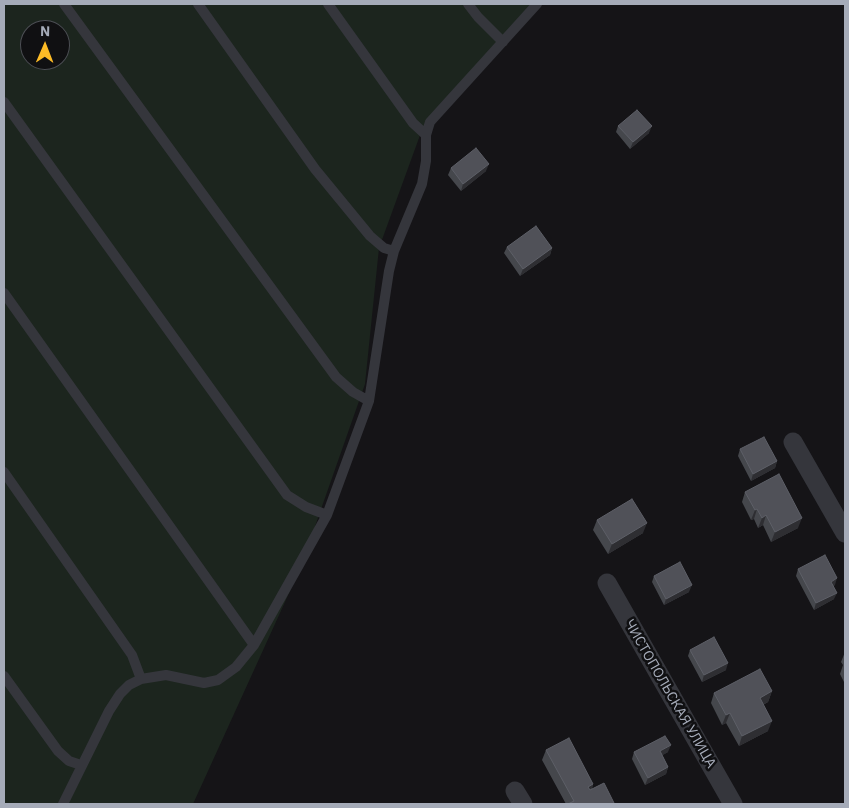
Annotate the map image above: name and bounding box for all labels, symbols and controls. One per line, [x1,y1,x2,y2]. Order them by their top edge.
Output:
north arrow [20,20,70,70]
text: N [40,22,50,40]
street label: ЧИСТОПОЛЬСКАЯ УЛИЦА [621,617,719,771]

